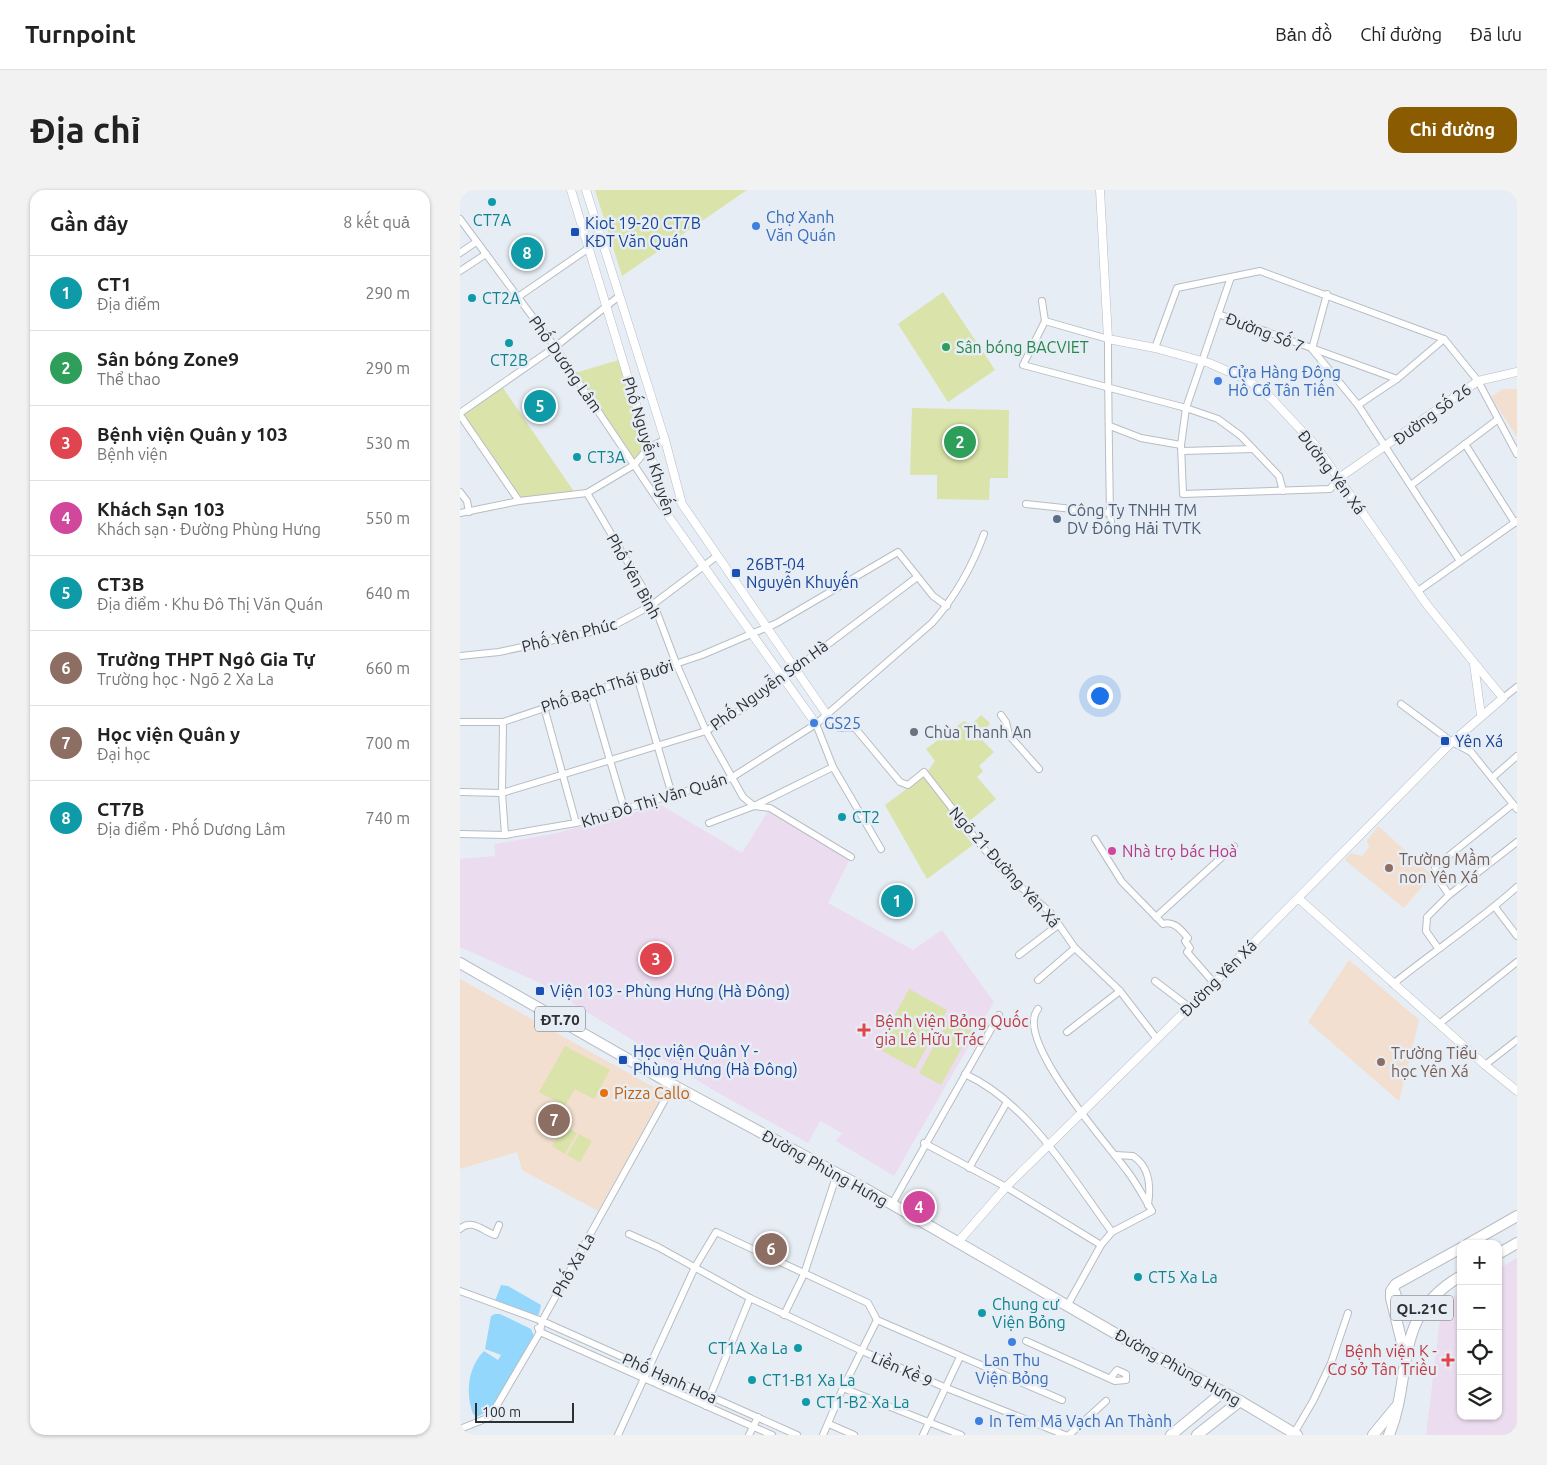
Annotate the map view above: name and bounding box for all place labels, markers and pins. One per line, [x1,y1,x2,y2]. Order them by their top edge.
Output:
marker: CT7A [486,196,498,208]
place label: Chợ Xanh Văn Quán [766,208,836,244]
place label: CT7A [473,211,512,229]
place label: Kiot 19-20 CT7B KĐT Văn Quán [585,214,701,250]
marker: Chợ Xanh Văn Quán [750,220,762,232]
marker: Kiot 19-20 CT7B KĐT Văn Quán [569,226,581,238]
pin: 8 [511,234,543,272]
place label: CT2A [482,289,521,307]
marker: CT2A [466,292,478,304]
marker: CT2B [503,337,515,349]
place label: Sân bóng BACVIET [956,338,1089,356]
marker: Sân bóng BACVIET [940,341,952,353]
place label: CT2B [490,351,528,369]
place label: Cửa Hàng Đông Hồ Cổ Tân Tiến [1228,363,1341,399]
marker: Cửa Hàng Đông Hồ Cổ Tân Tiến [1212,375,1224,387]
pin: 5 [524,387,556,425]
pin: 2 [944,423,976,461]
place label: CT3A [587,448,626,466]
marker: CT3A [571,451,583,463]
place label: Công Ty TNHH TM DV Đông Hải TVTK [1067,501,1201,537]
marker: Công Ty TNHH TM DV Đông Hải TVTK [1051,513,1063,525]
place label: 26BT-04 Nguyễn Khuyến [746,555,859,591]
marker: 26BT-04 Nguyễn Khuyến [730,567,742,579]
place label: GS25 [824,714,861,732]
marker: GS25 [808,717,820,729]
place label: Chùa Thanh An [924,723,1032,741]
marker: Chùa Thanh An [908,726,920,738]
place label: Yên Xá [1455,732,1503,750]
marker: Yên Xá [1439,735,1451,747]
place label: CT2 [852,808,880,826]
marker: CT2 [836,811,848,823]
place label: Nhà trọ bác Hoà [1122,842,1237,860]
marker: Nhà trọ bác Hoà [1106,845,1118,857]
place label: Trường Mầm non Yên Xá [1399,847,1490,886]
marker: Trường Mầm non Yên Xá [1383,862,1395,874]
pin: 1 [881,882,913,920]
pin: 3 [640,940,672,978]
place label: Viện 103 - Phùng Hưng (Hà Đông) [550,982,790,1001]
marker: Viện 103 - Phùng Hưng (Hà Đông) [534,985,546,997]
place label: Bệnh viện Bỏng Quốc gia Lê Hữu Trác [875,1009,1029,1048]
marker: Bệnh viện Bỏng Quốc gia Lê Hữu Trác [857,1023,871,1037]
place label: Học viện Quân Y - Phùng Hưng (Hà Đông) [633,1042,798,1079]
place label: Trường Tiểu học Yên Xá [1391,1044,1477,1080]
marker: Học viện Quân Y - Phùng Hưng (Hà Đông) [617,1054,629,1066]
marker: Trường Tiểu học Yên Xá [1375,1056,1387,1068]
place label: Pizza Callo [614,1084,690,1102]
marker: Pizza Callo [598,1087,610,1099]
pin: 7 [538,1101,570,1139]
pin: 4 [903,1188,935,1226]
pin: 6 [755,1230,787,1268]
place label: CT5 Xa La [1148,1268,1218,1286]
marker: CT5 Xa La [1132,1271,1144,1283]
place label: Chung cư Viện Bỏng [992,1295,1066,1331]
marker: Chung cư Viện Bỏng [976,1307,988,1319]
marker: Lan Thu Viện Bỏng [1006,1336,1018,1348]
place label: CT1A Xa La [708,1339,788,1357]
marker: CT1A Xa La [792,1342,804,1354]
place label: Bệnh viện K - Cơ sở Tân Triều [1327,1342,1437,1378]
place label: Lan Thu Viện Bỏng [975,1351,1049,1387]
marker: Bệnh viện K - Cơ sở Tân Triều [1441,1353,1455,1367]
place label: CT1-B1 Xa La [762,1371,856,1389]
marker: CT1-B1 Xa La [746,1374,758,1386]
place label: CT1-B2 Xa La [816,1393,910,1411]
marker: CT1-B2 Xa La [800,1396,812,1408]
place label: In Tem Mã Vạch An Thành [989,1412,1172,1430]
marker: In Tem Mã Vạch An Thành [973,1415,985,1427]

